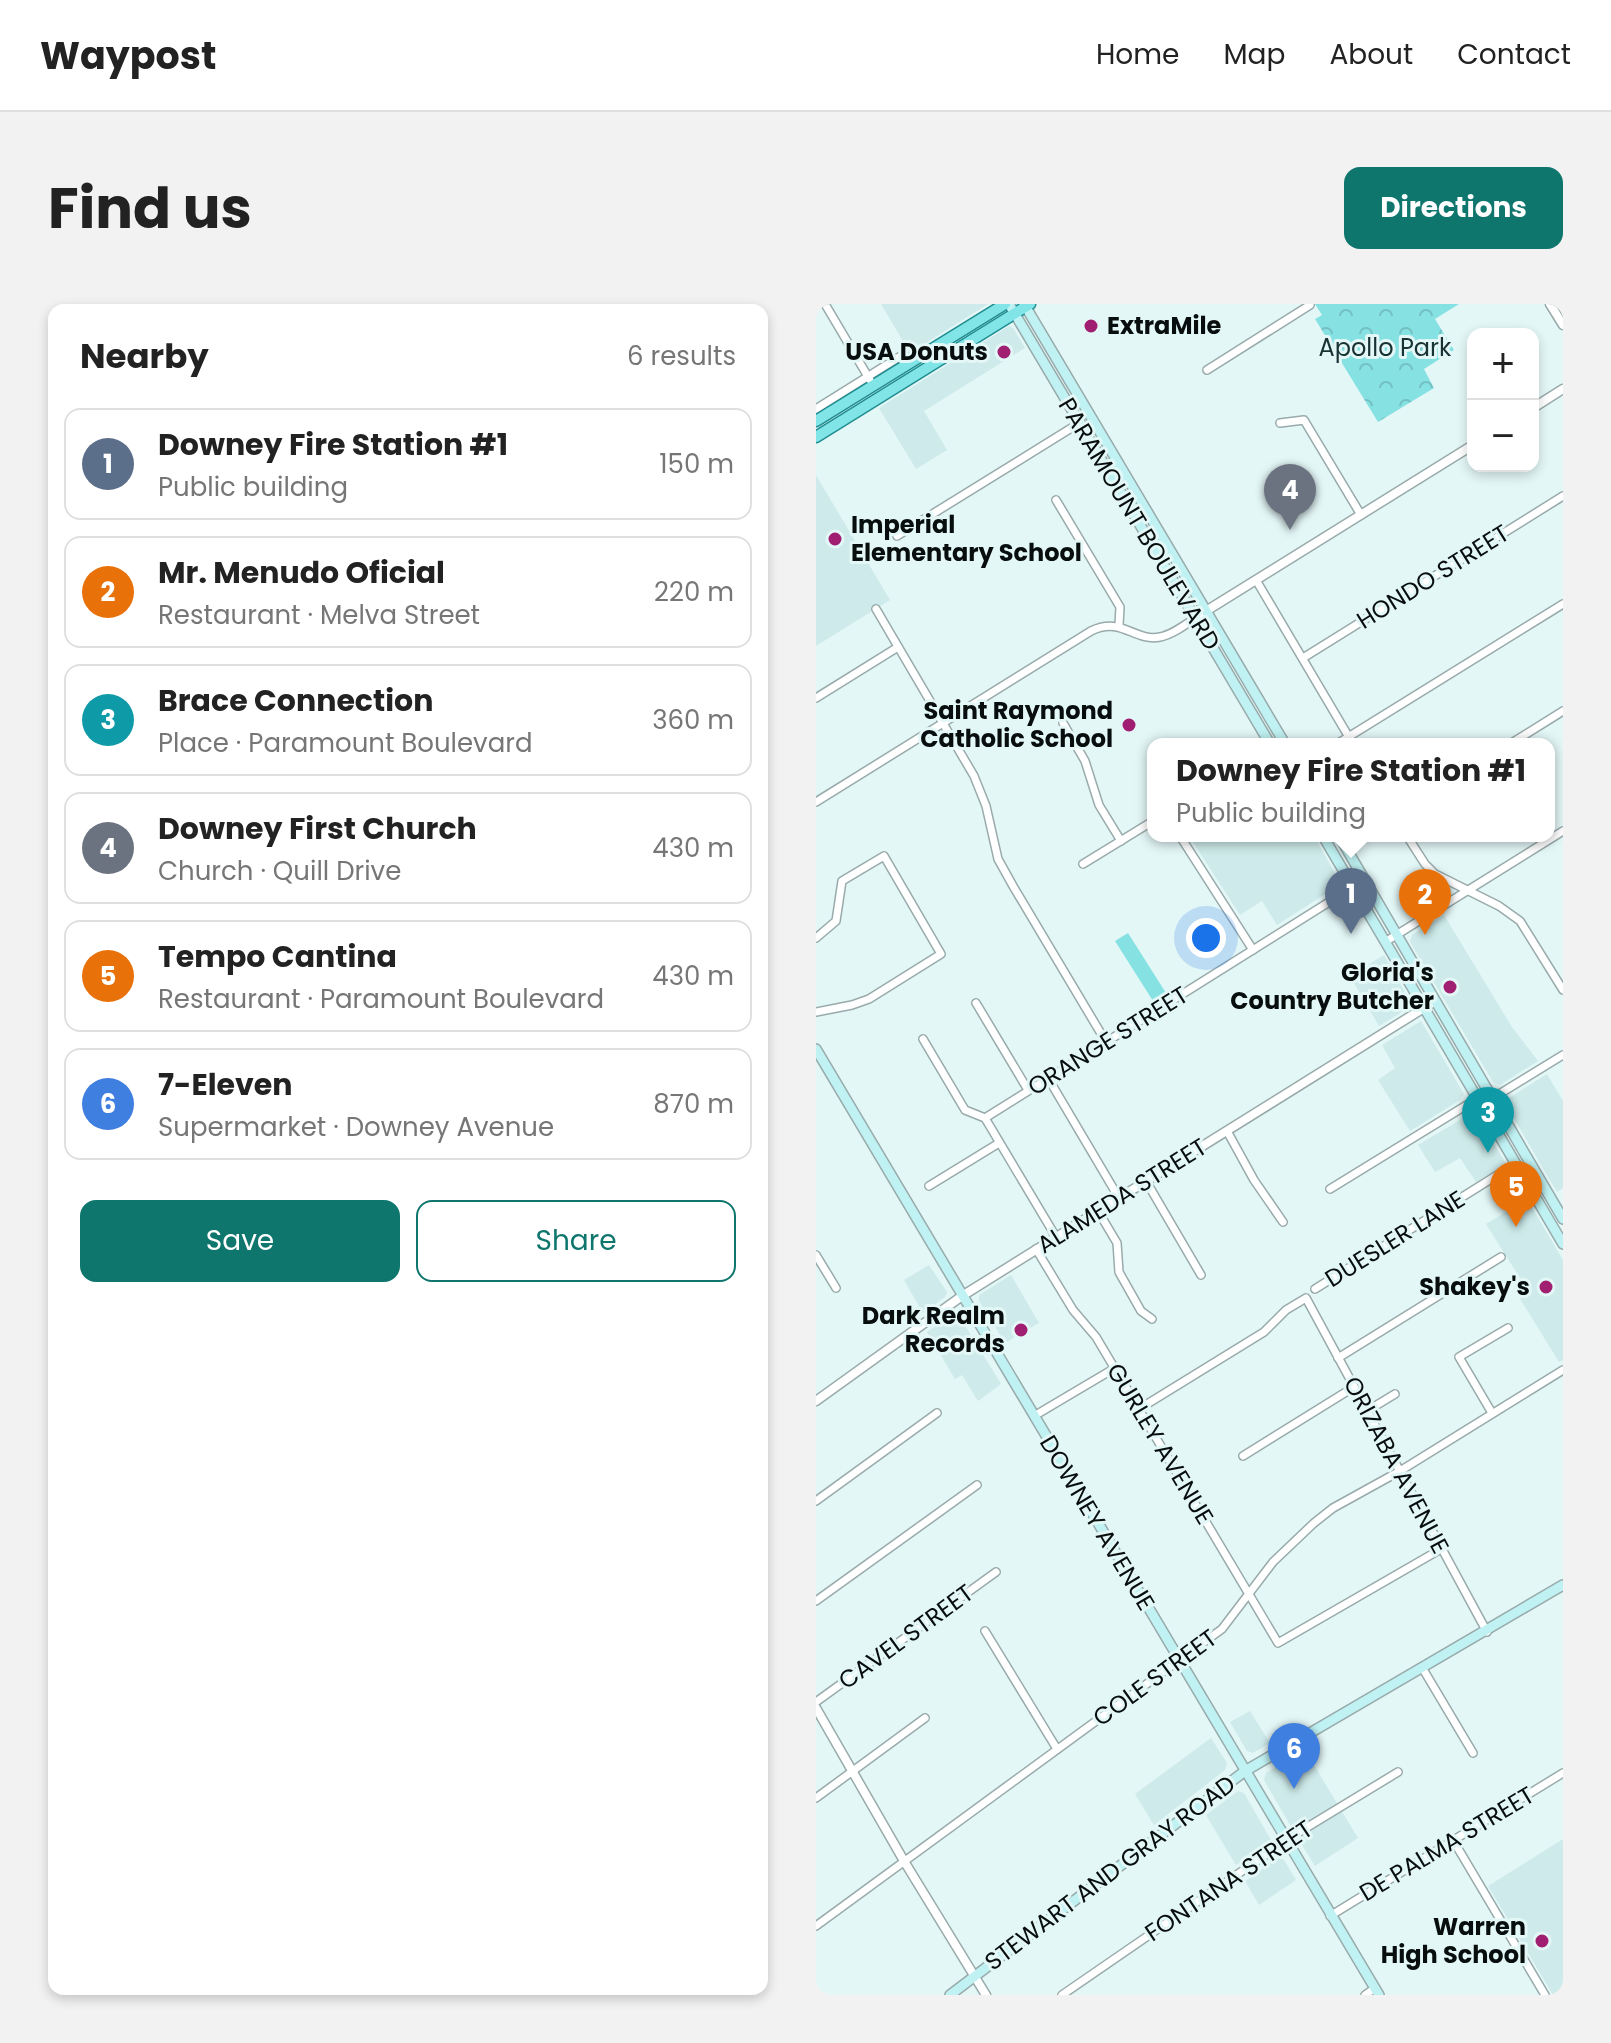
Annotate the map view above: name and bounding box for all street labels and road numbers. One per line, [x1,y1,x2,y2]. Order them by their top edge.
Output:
street label: PARAMOUNT BOULEVARD [1051,391,1228,656]
street label: HONDO STREET [1350,517,1515,637]
street label: ORANGE STREET [1021,978,1194,1103]
street label: ALAMEDA STREET [1031,1130,1213,1261]
street label: DUESLER LANE [1319,1182,1471,1295]
street label: GURLEY AVENUE [1099,1357,1222,1531]
street label: ORIZABA AVENUE [1336,1371,1457,1559]
street label: DOWNEY AVENUE [1032,1429,1163,1617]
street label: CAVEL STREET [832,1576,980,1697]
street label: COLE STREET [1086,1621,1223,1734]
street label: STEWART AND GRAY ROAD [978,1767,1242,1978]
street label: DE PALMA STREET [1353,1778,1540,1909]
street label: FONTANA STREET [1138,1812,1319,1949]

